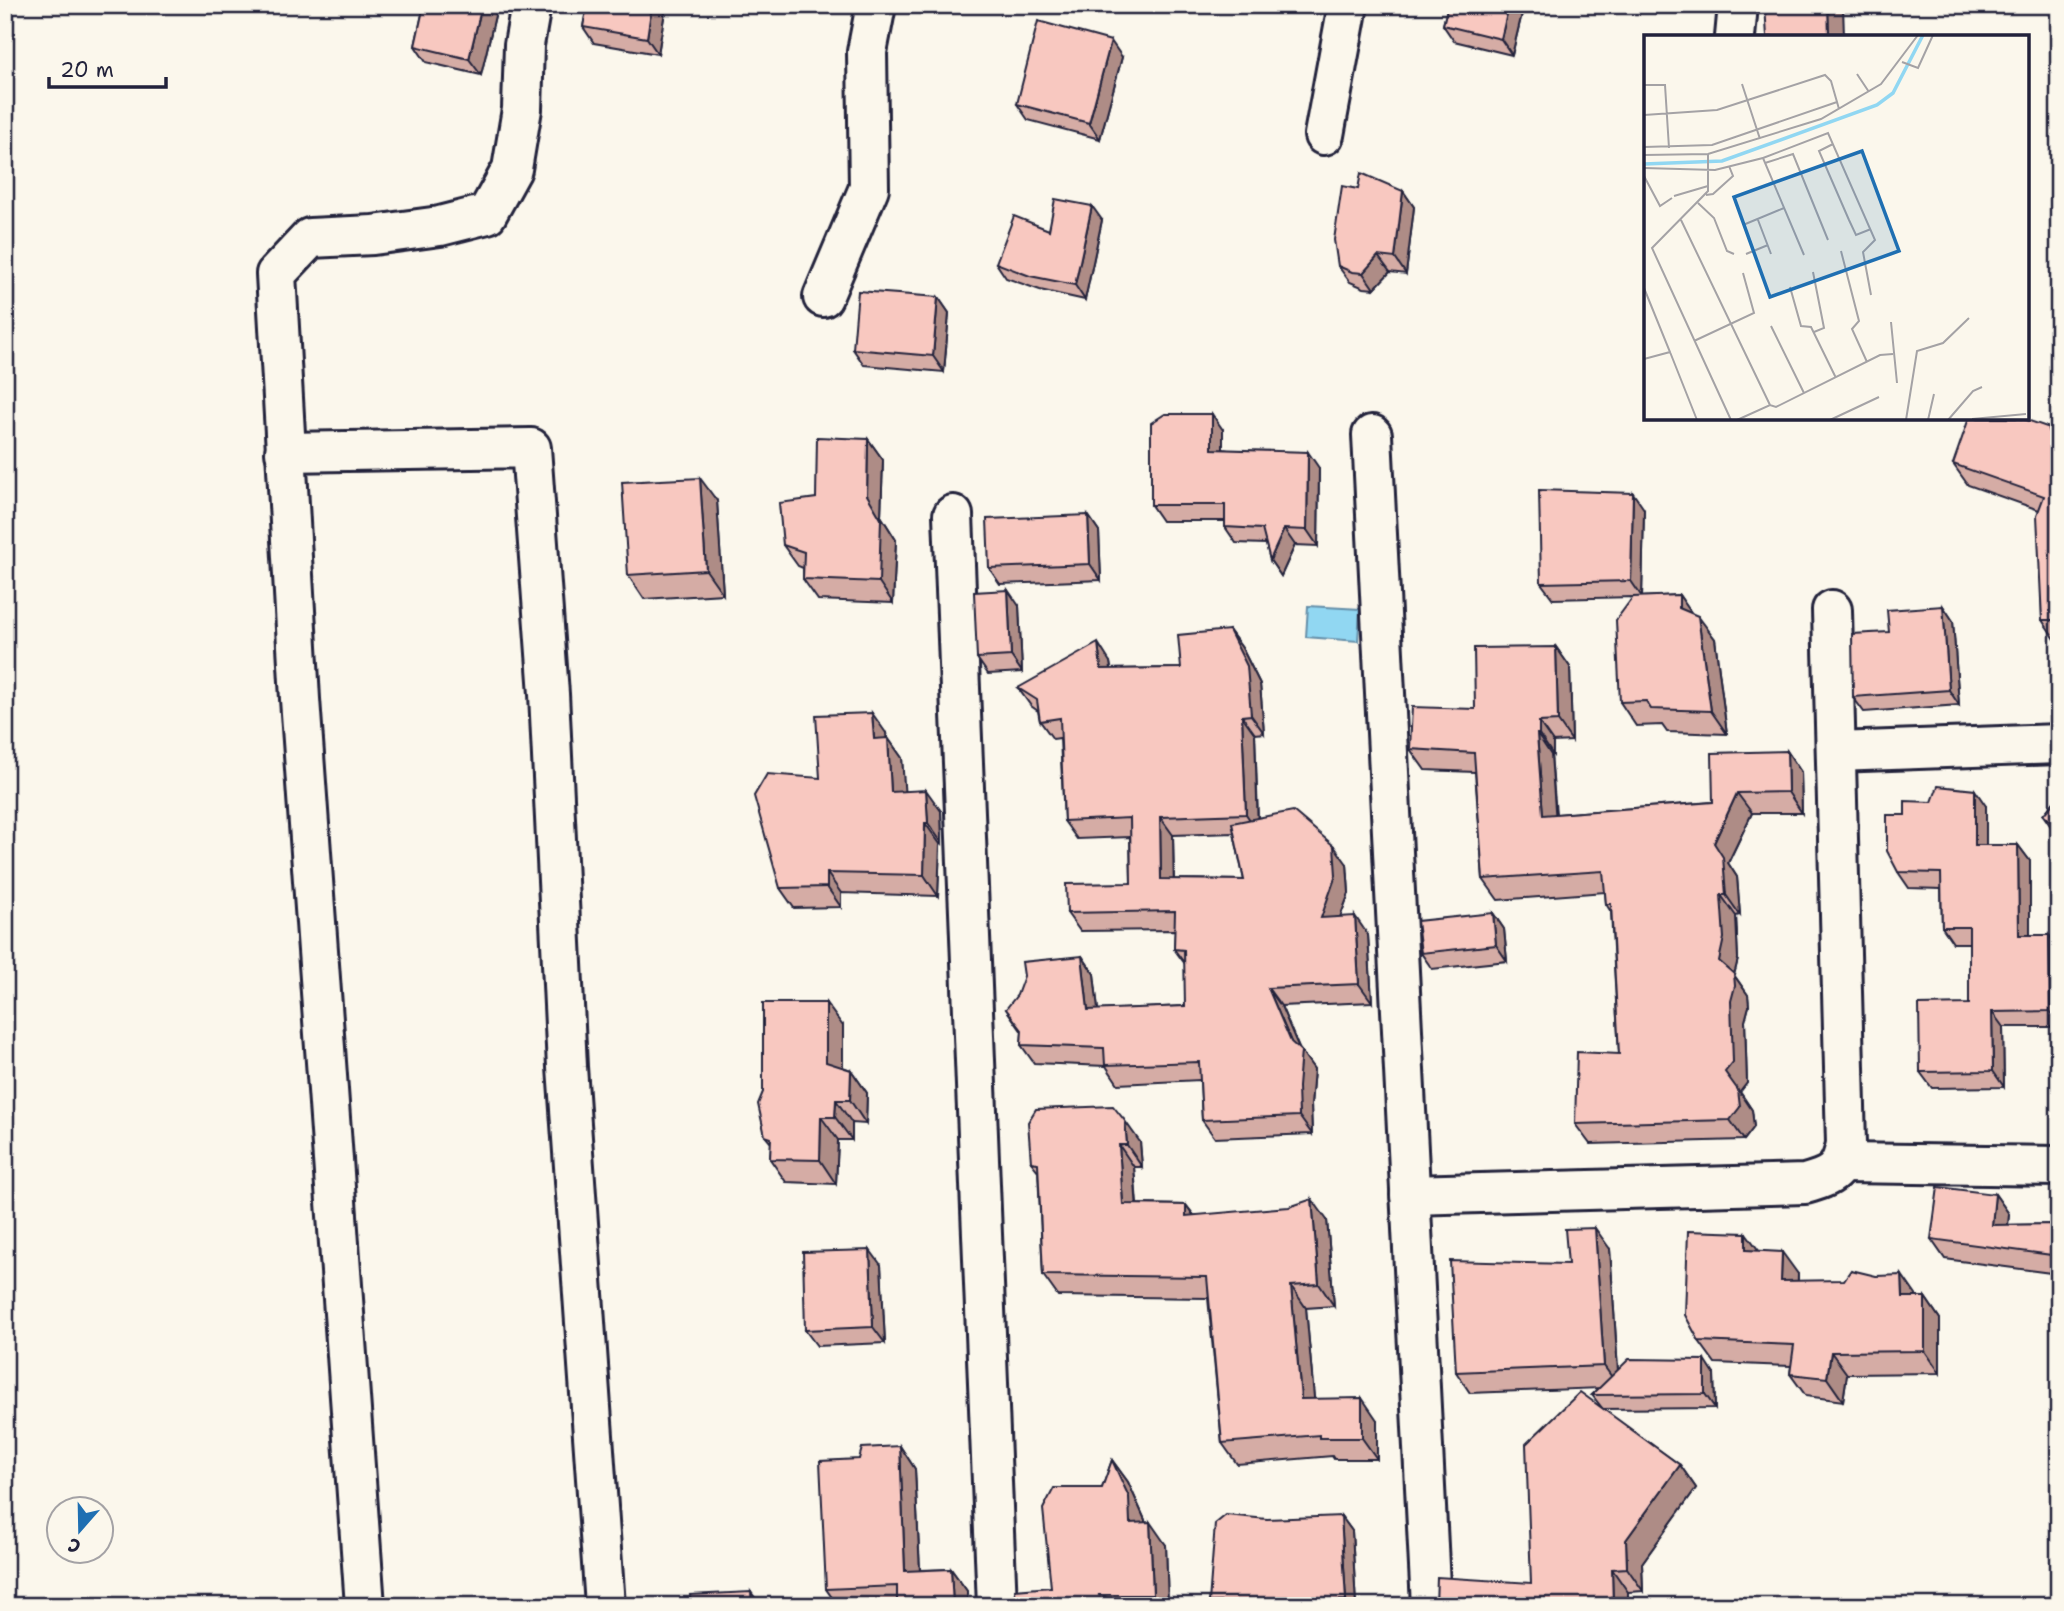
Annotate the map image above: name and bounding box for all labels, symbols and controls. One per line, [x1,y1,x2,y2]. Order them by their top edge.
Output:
inset map [1644,35,2029,420]
scale bar [49,46,166,90]
text: 20 m [60,56,114,84]
north arrow [46,1496,116,1566]
text: С [65,1532,84,1559]

